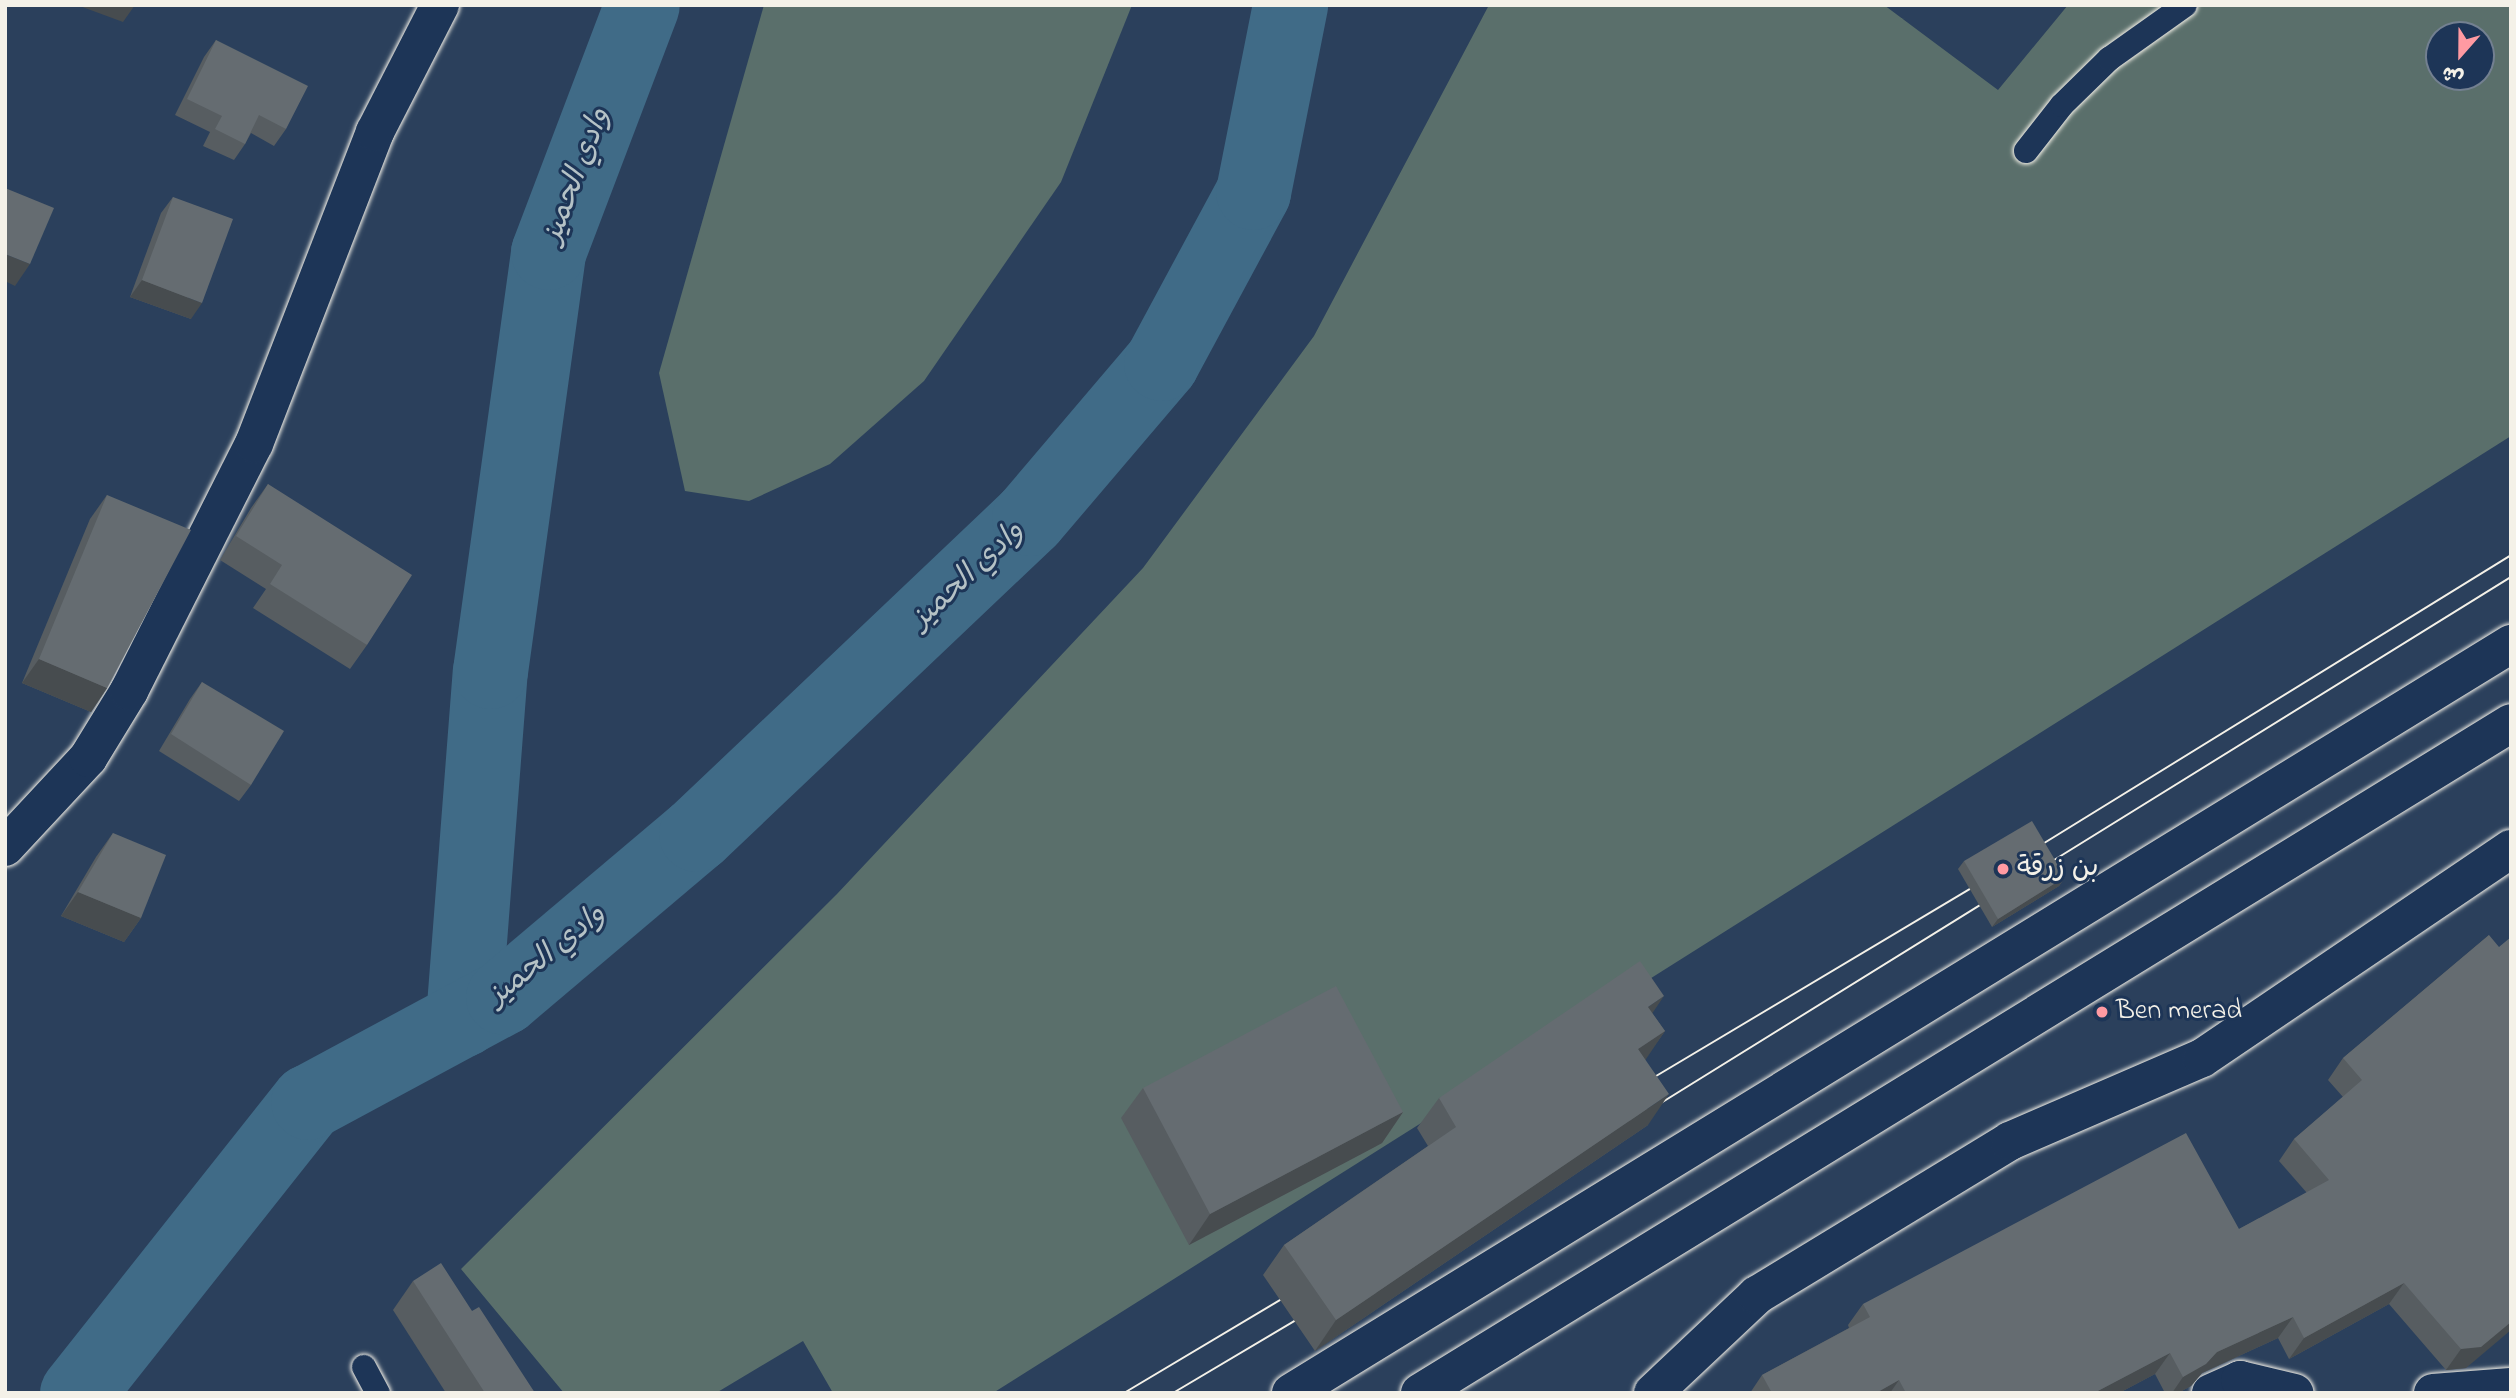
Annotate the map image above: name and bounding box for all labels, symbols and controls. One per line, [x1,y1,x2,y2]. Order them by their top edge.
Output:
north arrow [2425,21,2495,91]
text: ش [2438,58,2468,91]
water label: وادي الحميز [535,103,619,249]
water label: وادي الحميز [904,515,1032,637]
place label: بن زرقة [2017,852,2099,886]
marker: بن زرقة [1995,861,2011,877]
water label: وادي الحميز [481,897,613,1015]
place label: Ben merad [2116,995,2242,1029]
marker: Ben merad [2094,1004,2110,1020]

